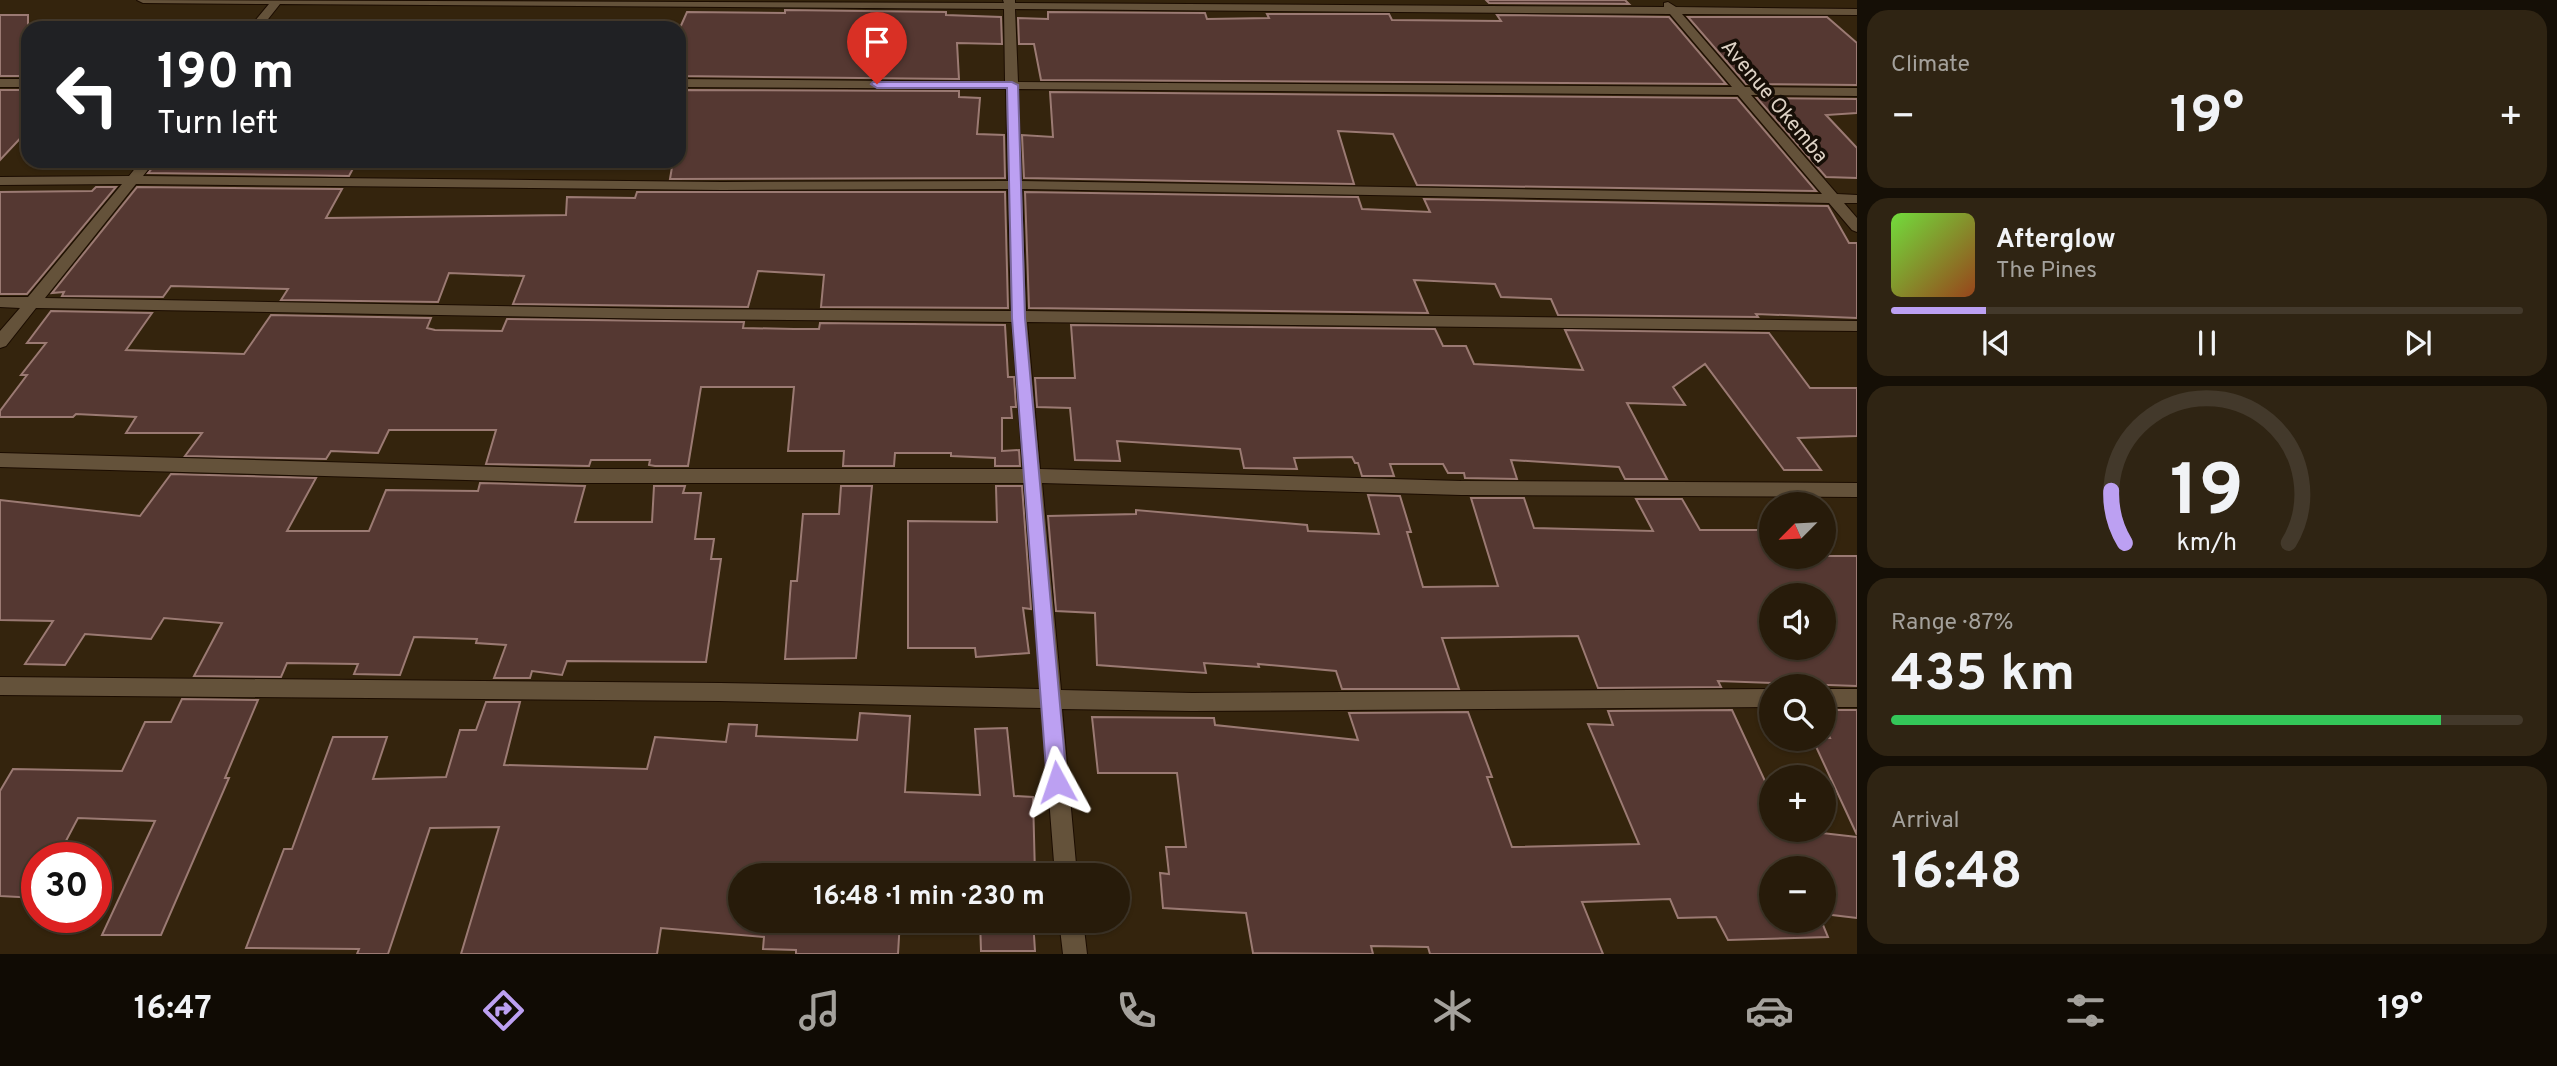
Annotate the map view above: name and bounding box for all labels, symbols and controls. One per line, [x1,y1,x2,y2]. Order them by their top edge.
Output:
pin [847,12.0,907,84]
icon: arrive [858,23,896,61]
street label: Avenue Okemba [1714,35,1834,169]
text: 190 m [157,44,294,106]
icon: left [42,49,133,140]
text: Climate [1891,51,1970,80]
text: 19° [2170,85,2244,151]
text: − [1891,94,1916,143]
text: + [2498,94,2523,143]
text: Turn left [157,105,278,145]
text: Afterglow [1996,224,2116,257]
text: The Pines [1996,257,2097,286]
icon: previous [1977,324,2015,362]
icon: pause [2188,324,2226,362]
icon: next [2399,324,2437,362]
text: 19 [2170,449,2244,541]
north arrow [1759,492,1836,569]
map controls [1759,492,1836,933]
text: km/h [2177,528,2237,560]
button: sound [1759,583,1836,660]
text: Range · 87% [1891,609,2014,638]
text: 435 km [1891,643,2075,709]
button: search [1759,674,1836,751]
position arrow [1020,745,1094,819]
button: + [1759,765,1836,842]
text: Arrival [1891,807,1960,836]
text: 16:48 [1891,841,2023,907]
speed limit sign: 30 [21,842,112,933]
button: − [1759,856,1836,933]
text: 16:48 · 1 min · 230 m [813,881,1045,914]
icon: directions [479,986,528,1035]
icon: music [795,986,844,1035]
icon: phone [1112,986,1161,1035]
icon: climate [1428,986,1477,1035]
icon: car [1745,986,1794,1035]
icon: filters [2061,986,2110,1035]
text: 16:47 [134,990,212,1030]
text: 19° [2377,990,2423,1030]

